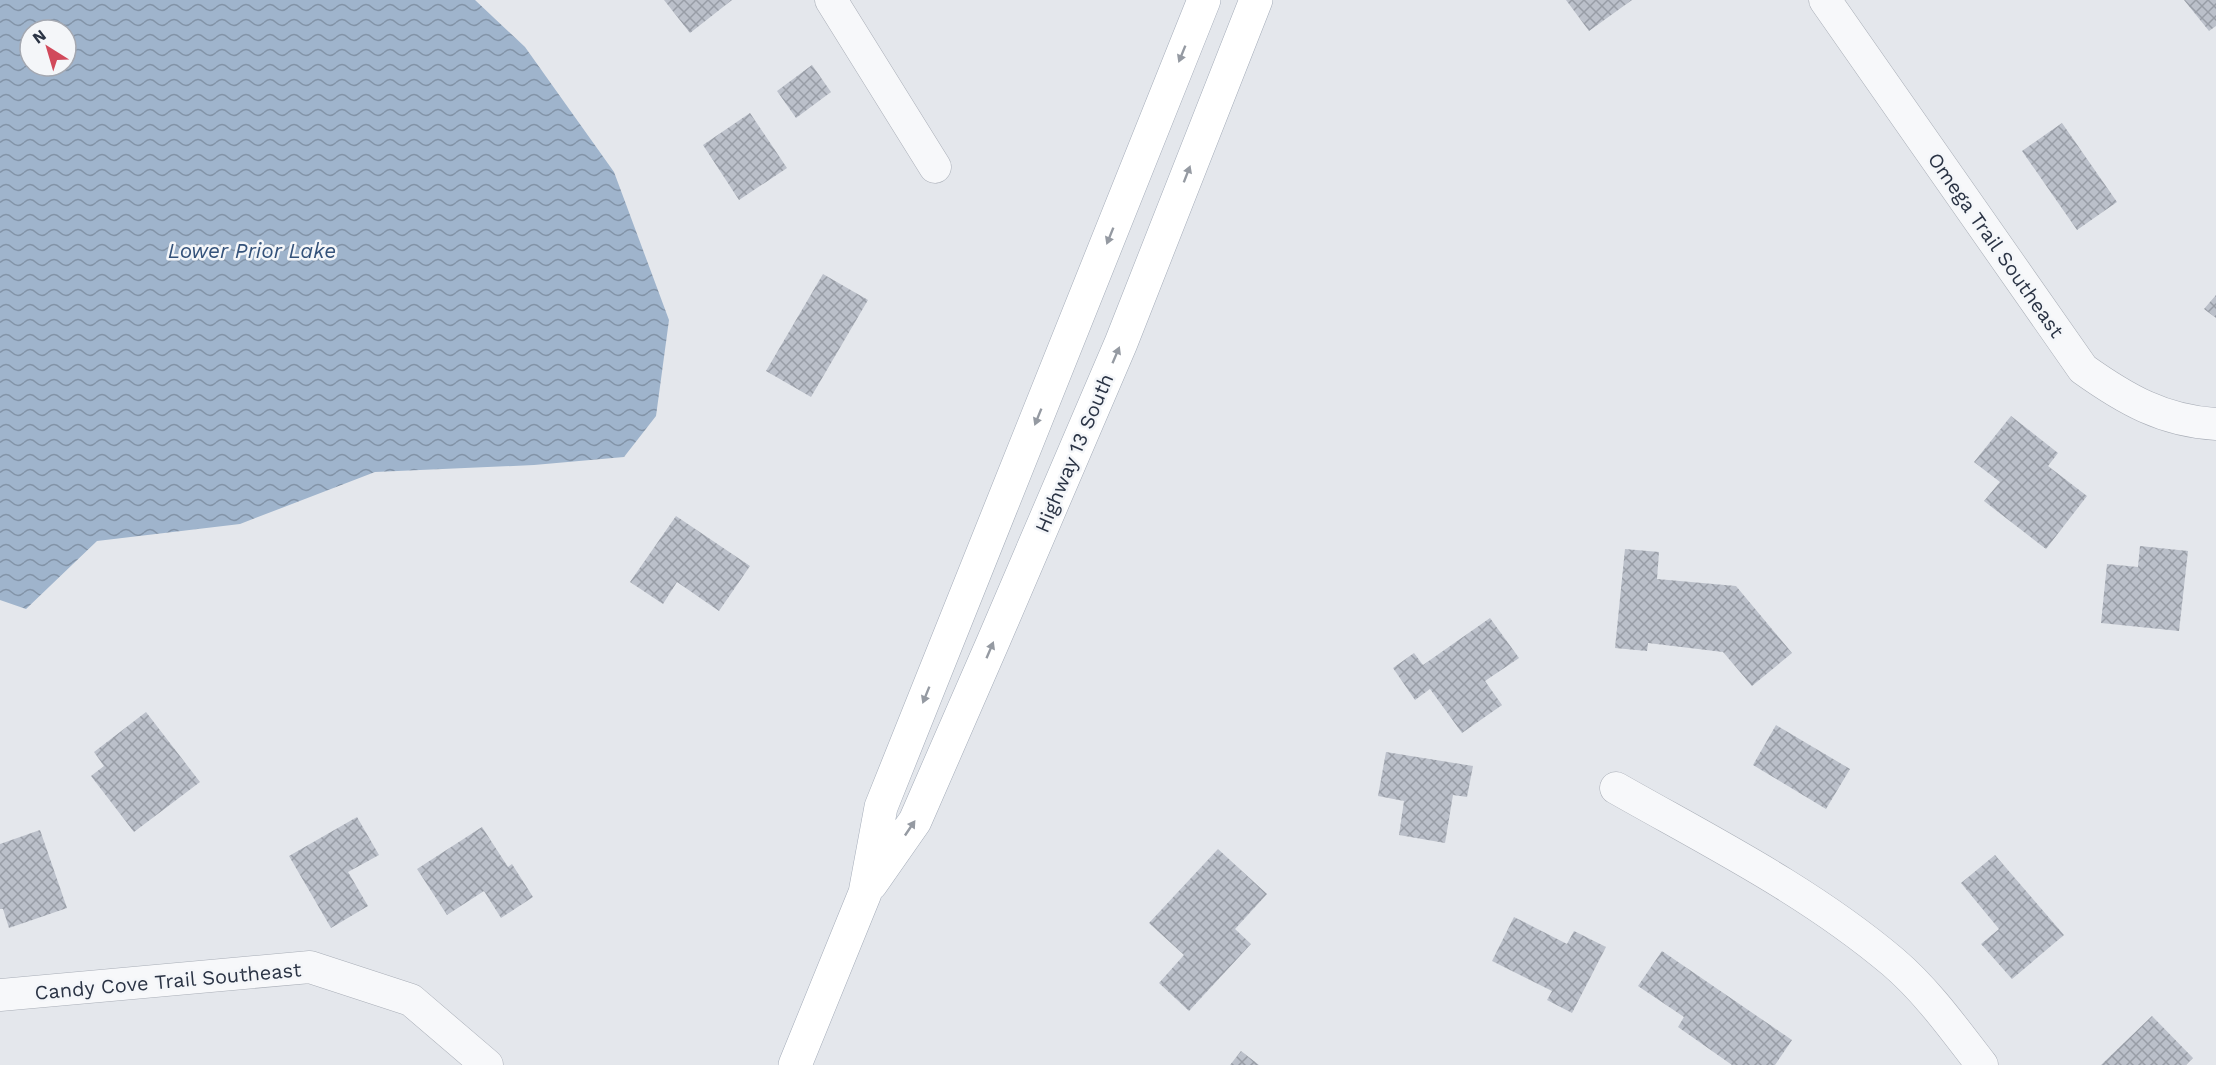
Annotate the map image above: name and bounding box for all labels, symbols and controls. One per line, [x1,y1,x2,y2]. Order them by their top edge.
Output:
north arrow [18,18,78,78]
text: N [29,25,50,48]
one-way arrow [1177,46,1187,64]
street label: Omega Trail Southeast [1923,148,2069,343]
one-way arrow [1183,164,1193,182]
one-way arrow [1105,227,1115,245]
water label: Lower Prior Lake [168,238,336,263]
one-way arrow [1112,346,1121,364]
street label: Highway 13 South [1030,370,1118,536]
one-way arrow [1033,408,1043,426]
one-way arrow [985,641,995,659]
one-way arrow [921,686,930,704]
one-way arrow [904,820,915,836]
street label: Candy Cove Trail Southeast [34,957,303,1005]

